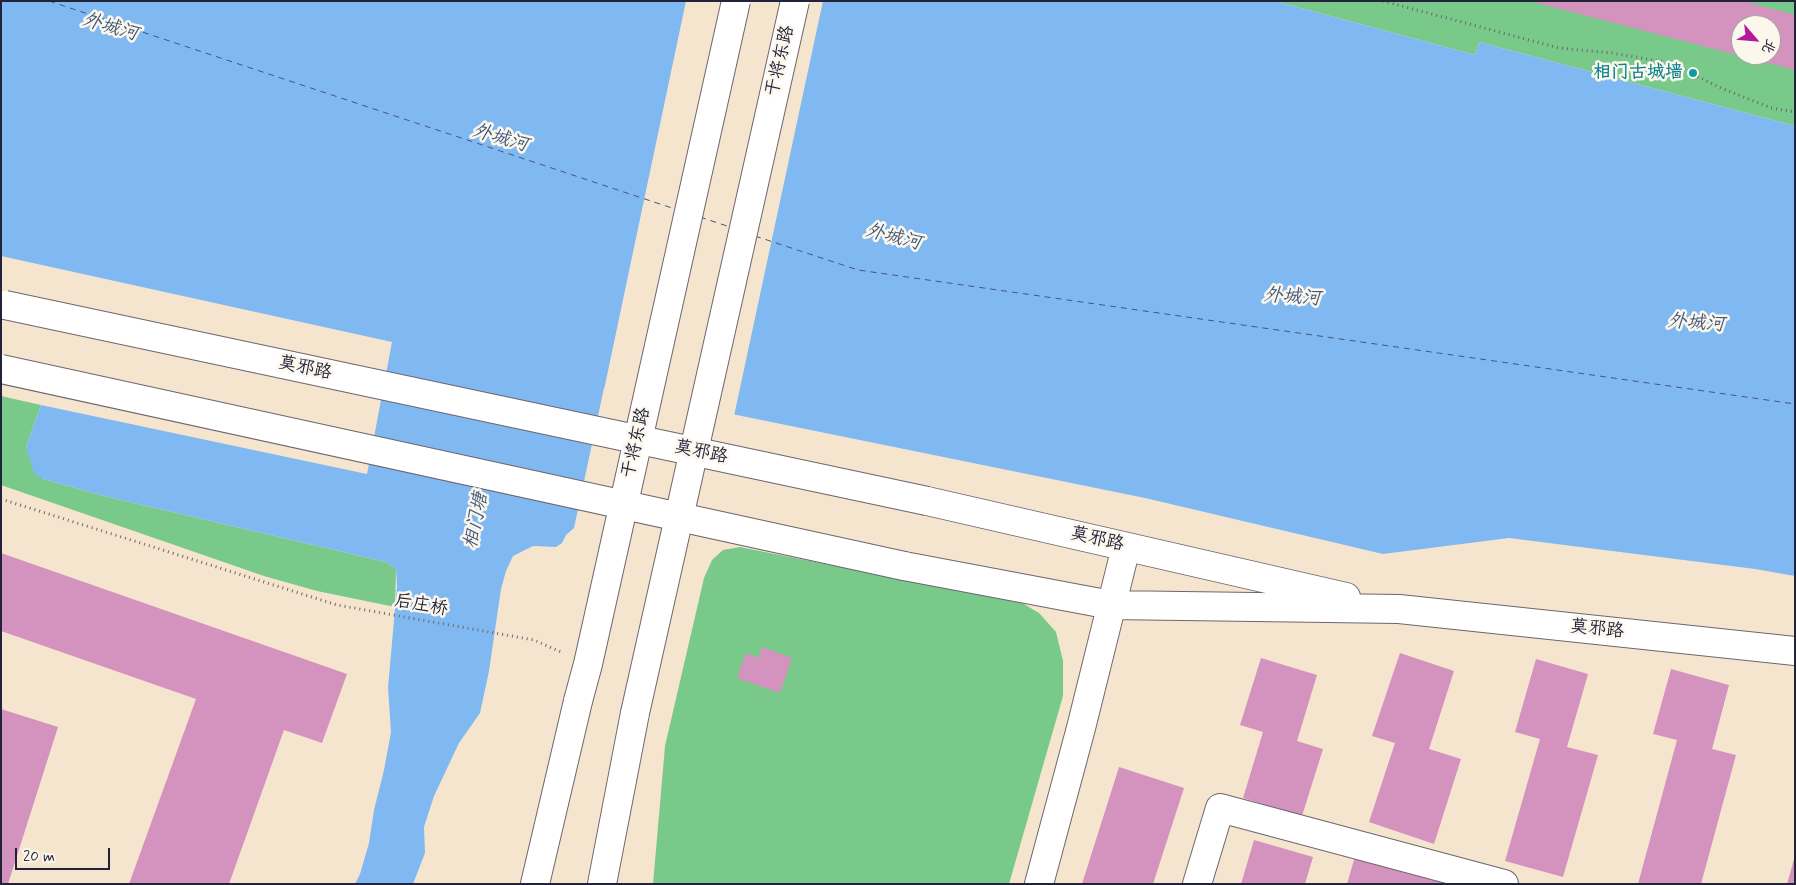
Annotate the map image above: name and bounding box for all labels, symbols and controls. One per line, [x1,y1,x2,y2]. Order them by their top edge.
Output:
water label: 外城河 [79,9,141,47]
north arrow [1731,15,1781,65]
street label: 干将东路 [762,23,800,99]
text: 北 [1757,36,1780,57]
place label: 相门古城墙 [1593,62,1683,84]
marker: 相门古城墙 [1687,67,1699,79]
water label: 外城河 [469,120,531,158]
water label: 外城河 [863,220,923,256]
water label: 外城河 [1263,285,1321,311]
water label: 外城河 [1667,311,1725,337]
street label: 莫邪路 [276,353,334,385]
street label: 干将东路 [618,405,656,481]
street label: 莫邪路 [672,437,730,469]
water label: 相门塘 [460,491,494,551]
street label: 莫邪路 [1068,523,1126,557]
street label: 后庄桥 [393,591,449,621]
street label: 莫邪路 [1569,616,1625,644]
scale bar [18,838,112,870]
text: 20 m [23,847,55,867]

